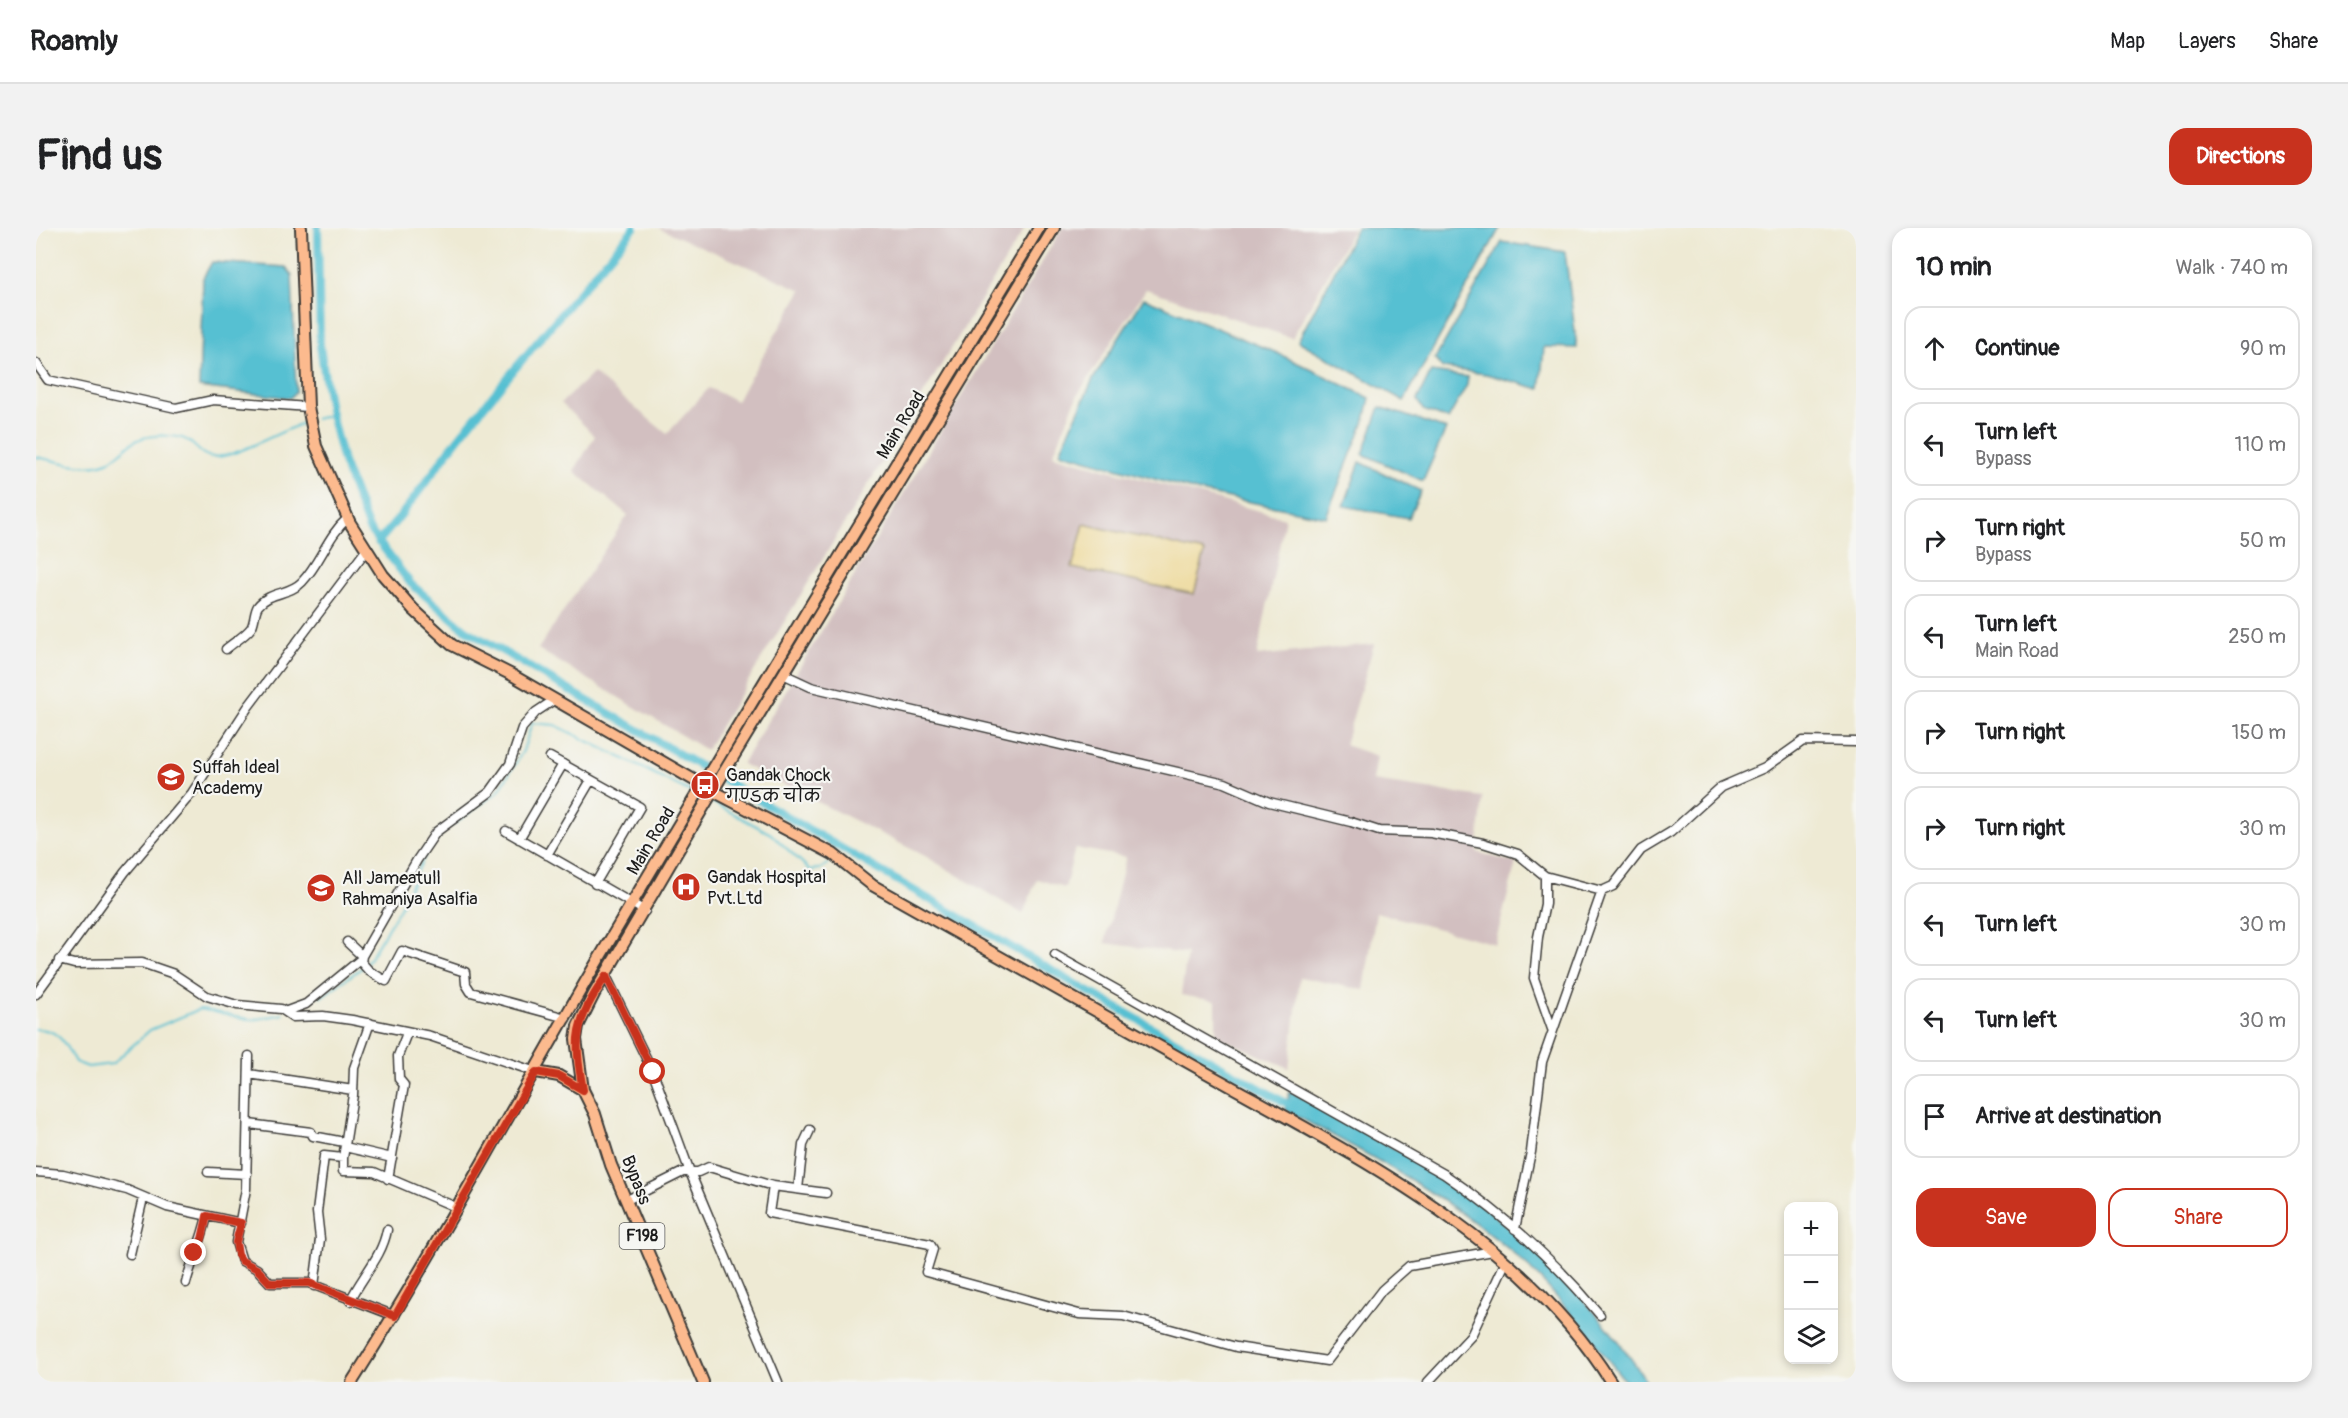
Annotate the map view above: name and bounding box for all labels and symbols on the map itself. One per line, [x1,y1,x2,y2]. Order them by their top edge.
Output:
street label: Main Road [872,387,930,463]
place label: Suffah Ideal Academy [192,756,280,800]
school or university icon: Suffah Ideal Academy [155,761,187,793]
place label: Gandak Chock गण्डक चोक [725,764,831,808]
bus stop icon: Gandak Chock गण्डक चोक [689,769,721,801]
street label: Main Road [622,803,680,879]
place label: Gandak Hospital Pvt.Ltd [707,866,826,910]
place label: All Jameatull Rahmaniya Asalfia [342,867,478,911]
hospital icon: Gandak Hospital Pvt.Ltd [670,871,702,903]
school or university icon: All Jameatull Rahmaniya Asalfia [305,872,337,904]
route start [639,1058,665,1084]
street label: Bypass [616,1152,656,1208]
road number: F198 [620,1223,664,1249]
route end [180,1239,206,1265]

